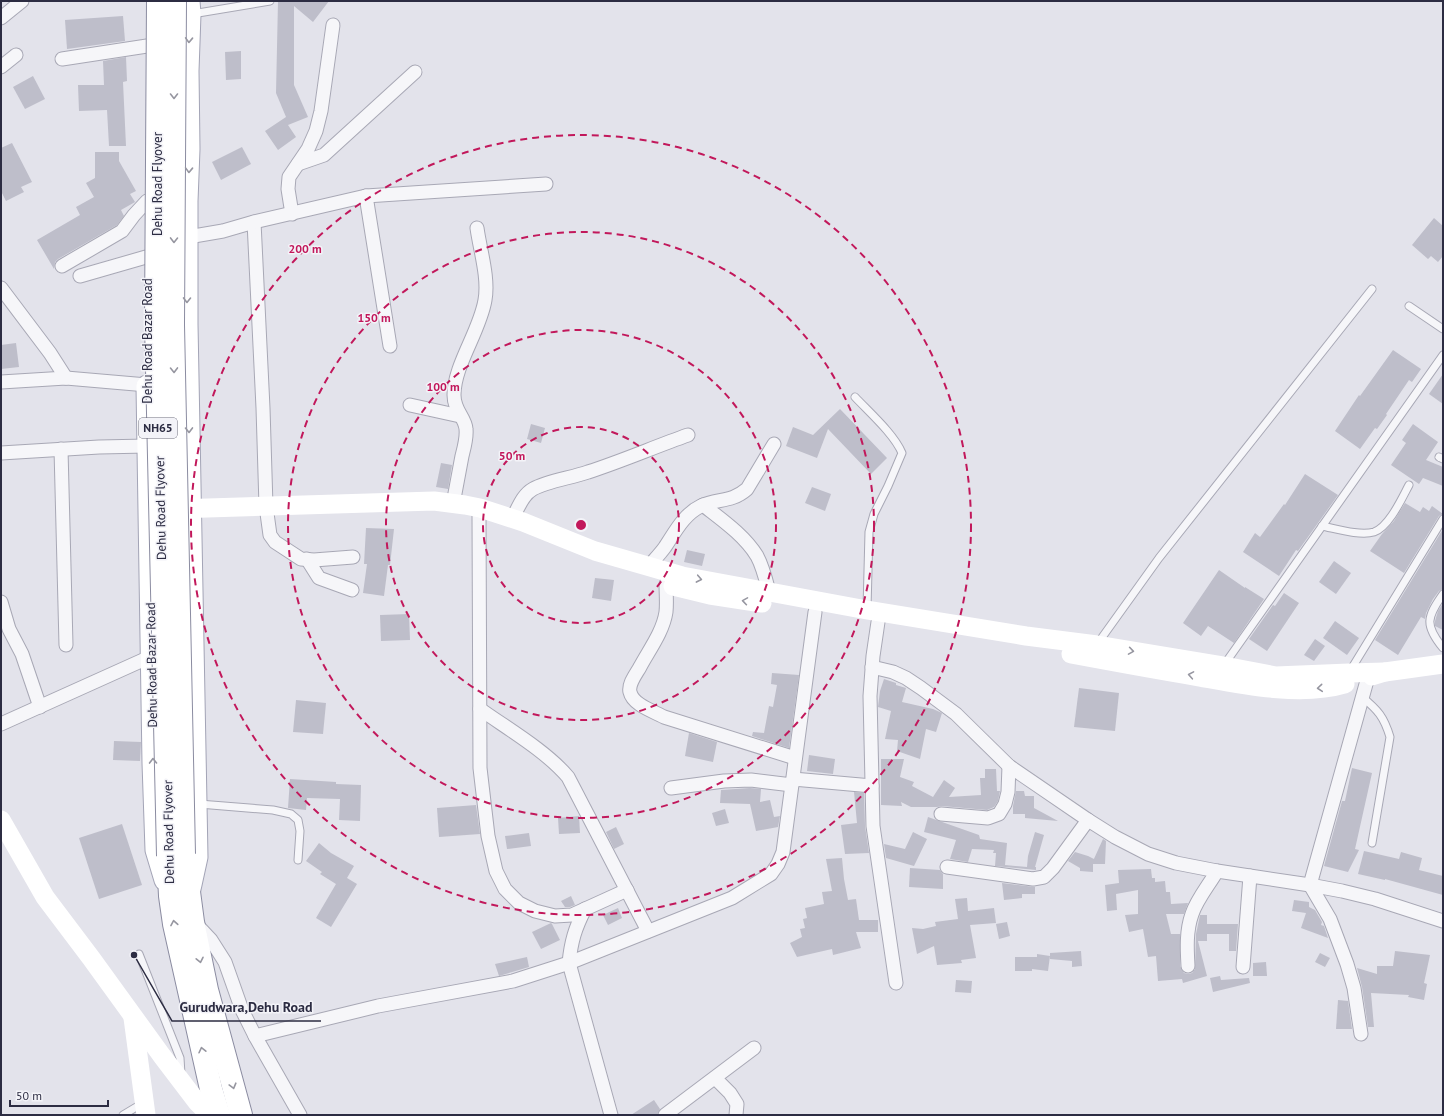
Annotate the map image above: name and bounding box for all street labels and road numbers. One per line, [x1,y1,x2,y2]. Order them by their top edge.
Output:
street label: Dehu Road Flyover [149,131,166,236]
street label: Dehu Road Bazar Road [139,278,156,404]
road number: NH65 [139,418,177,438]
street label: Dehu Road Flyover [151,455,170,560]
street label: Dehu Road Bazar Road [142,602,161,728]
street label: Dehu Road Flyover [159,779,178,884]

